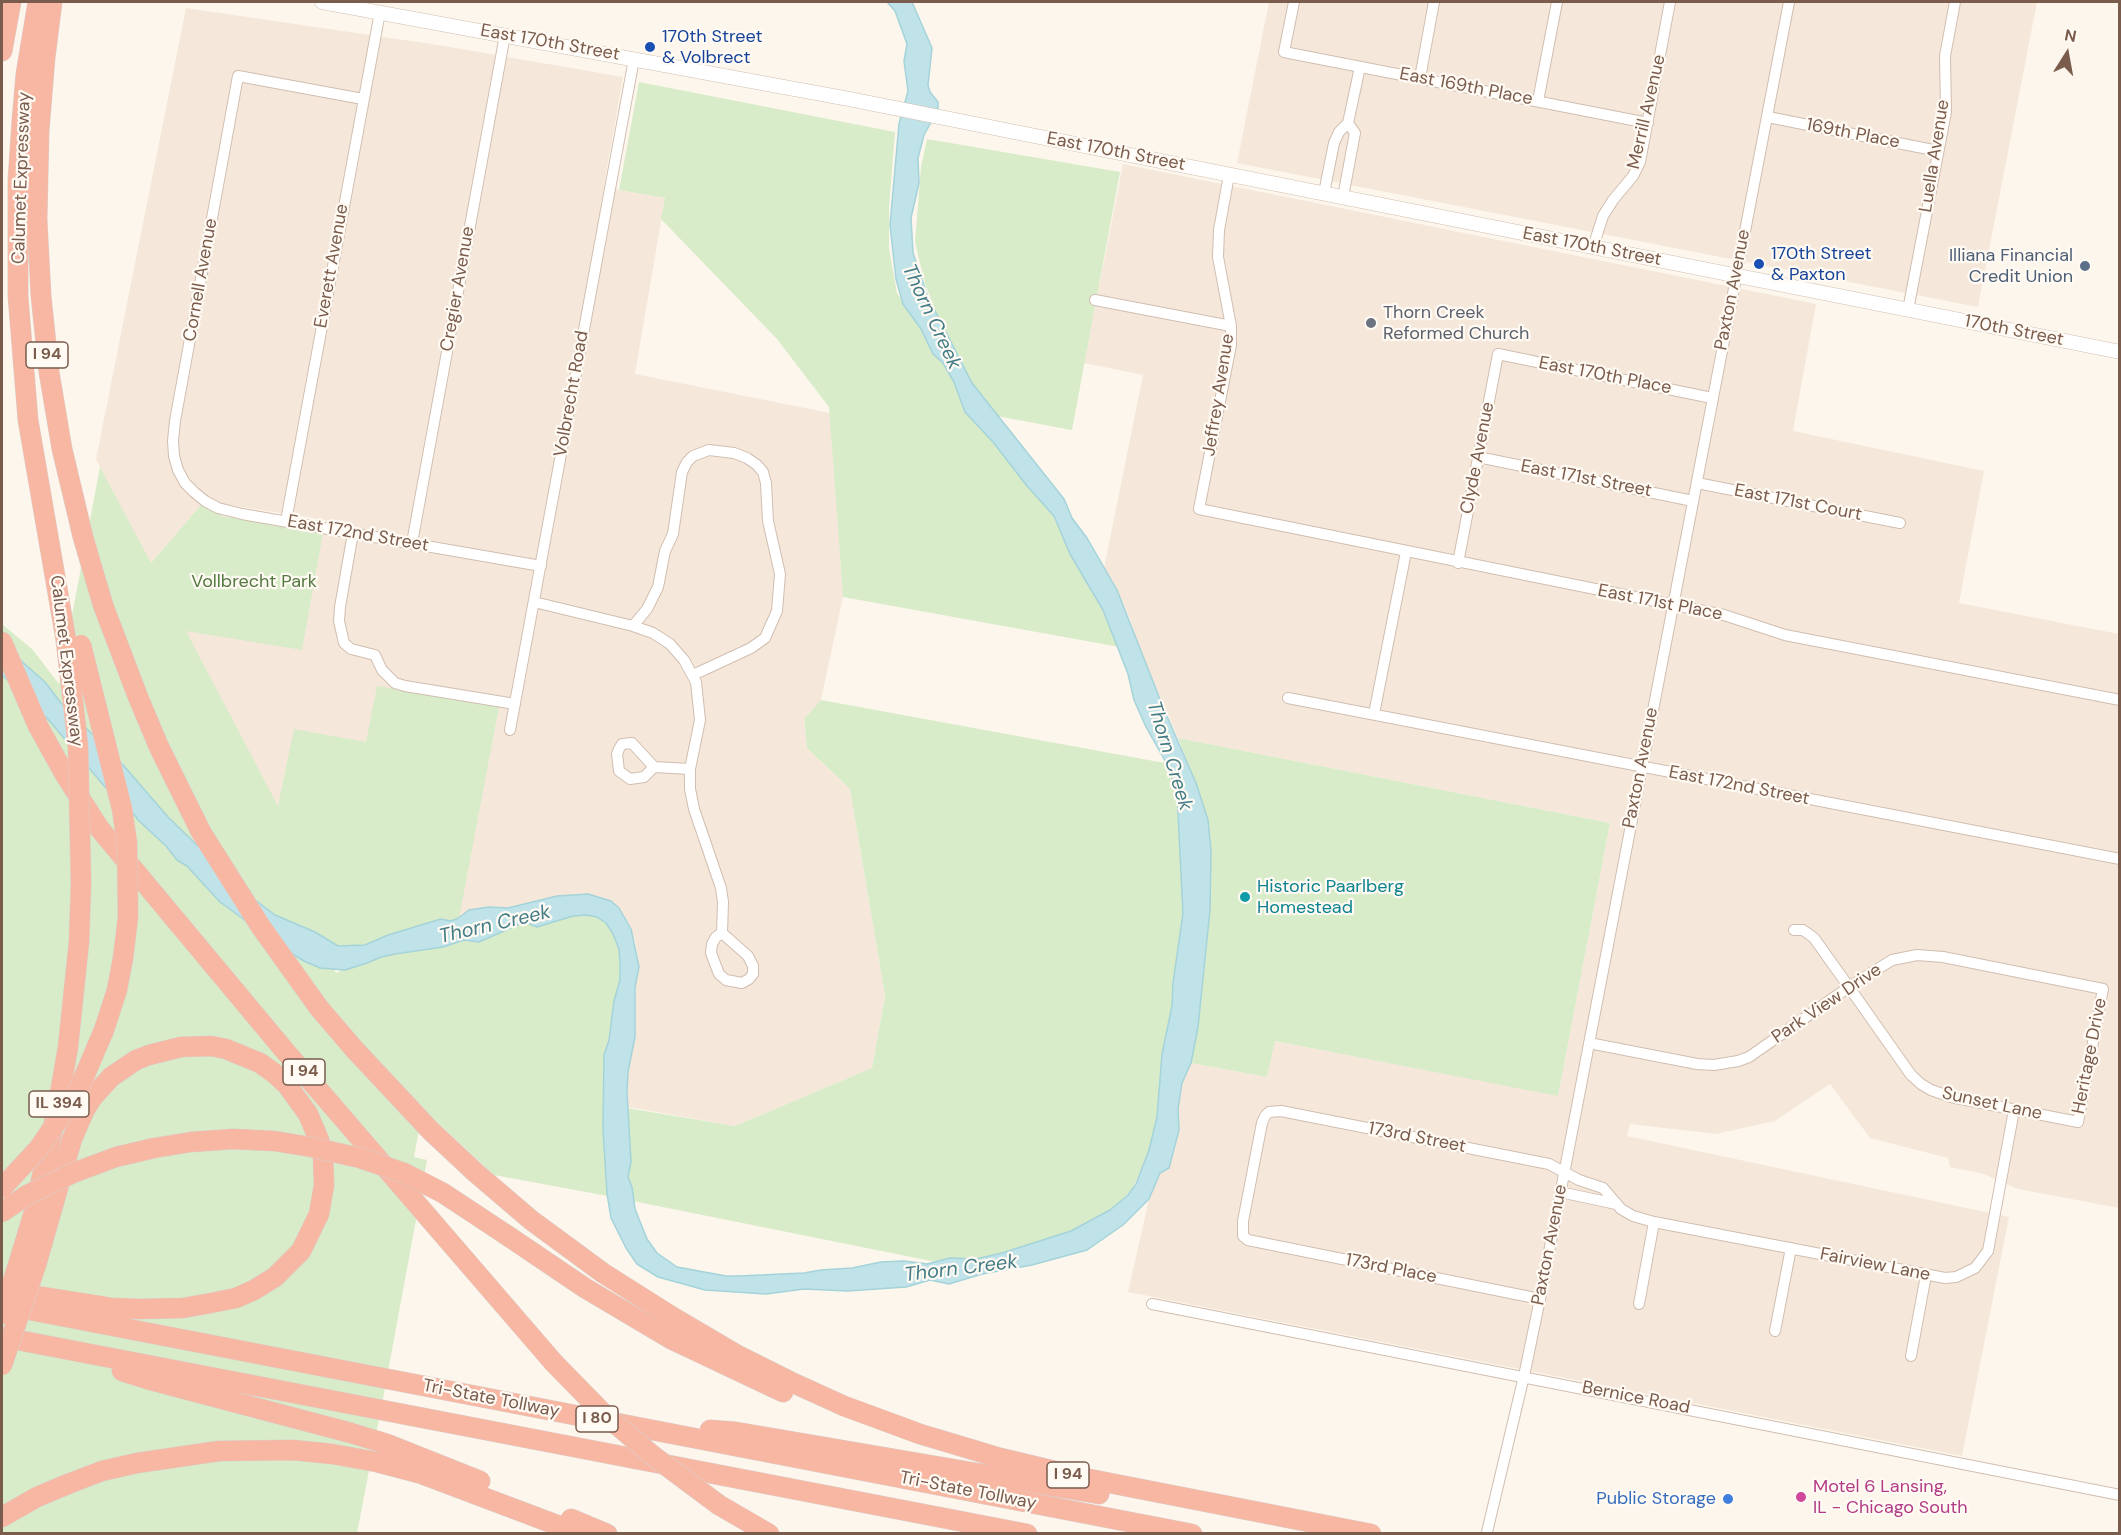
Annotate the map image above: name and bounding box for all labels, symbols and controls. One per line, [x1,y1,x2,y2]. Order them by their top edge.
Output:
street label: East 170th Street [479,20,621,66]
north arrow [2037,24,2097,84]
text: N [2063,24,2078,47]
place label: 170th Street & Volbrect [662,26,762,68]
marker: 170th Street & Volbrect [643,40,657,54]
street label: Merrill Avenue [1623,53,1671,171]
street label: East 169th Place [1398,63,1534,111]
street label: Calumet Expressway [8,91,36,265]
street label: Luella Avenue [1915,98,1955,214]
street label: 169th Place [1804,114,1902,154]
street label: East 170th Street [1045,128,1187,176]
street label: Everett Avenue [310,202,354,330]
street label: Cornell Avenue [180,217,222,343]
street label: East 170th Street [1521,223,1663,271]
street label: Cregier Avenue [436,225,480,353]
street label: Paxton Avenue [1711,228,1755,352]
place label: 170th Street & Paxton [1771,243,1871,286]
place label: Illiana Financial Credit Union [1949,245,2073,288]
marker: 170th Street & Paxton [1752,257,1766,271]
marker: Illiana Financial Credit Union [2078,259,2092,273]
water label: Thorn Creek [896,260,966,374]
place label: Thorn Creek Reformed Church [1383,302,1529,344]
street label: 170th Street [1963,311,2065,351]
marker: Thorn Creek Reformed Church [1364,316,1378,330]
street label: Volbrecht Road [550,329,594,459]
street label: Jeffrey Avenue [1199,332,1239,458]
road number: I 94 [26,342,68,368]
street label: East 170th Place [1537,353,1673,399]
street label: Clyde Avenue [1457,400,1499,516]
street label: East 171st Street [1519,456,1653,502]
street label: East 171st Court [1732,480,1864,526]
street label: East 172nd Street [286,511,430,557]
park label: Vollbrecht Park [191,571,317,593]
street label: Calumet Expressway [45,574,87,748]
street label: East 171st Place [1596,580,1724,626]
water label: Thorn Creek [1141,698,1197,814]
street label: Paxton Avenue [1619,706,1663,830]
street label: East 172nd Street [1667,762,1811,810]
place label: Historic Paarlberg Homestead [1257,876,1404,918]
marker: Historic Paarlberg Homestead [1238,890,1252,904]
water label: Thorn Creek [437,901,553,949]
street label: Park View Drive [1768,959,1886,1049]
street label: Heritage Drive [2068,996,2112,1116]
road number: I 94 [283,1059,325,1085]
street label: Sunset Lane [1940,1083,2044,1125]
road number: IL 394 [29,1091,89,1117]
street label: 173rd Street [1366,1118,1468,1158]
street label: Paxton Avenue [1528,1183,1572,1307]
street label: Fairview Lane [1818,1244,1932,1286]
water label: Thorn Creek [903,1250,1019,1288]
street label: 173rd Place [1344,1250,1438,1288]
street label: Tri-State Tollway [421,1375,561,1423]
street label: Bernice Road [1580,1377,1692,1419]
road number: I 80 [576,1406,618,1432]
road number: I 94 [1047,1462,1089,1488]
street label: Tri-State Tollway [898,1467,1038,1515]
place label: Motel 6 Lansing, IL - Chicago South [1813,1476,1968,1518]
place label: Public Storage [1596,1488,1716,1510]
marker: Motel 6 Lansing, IL - Chicago South [1794,1490,1808,1504]
marker: Public Storage [1721,1492,1735,1506]

